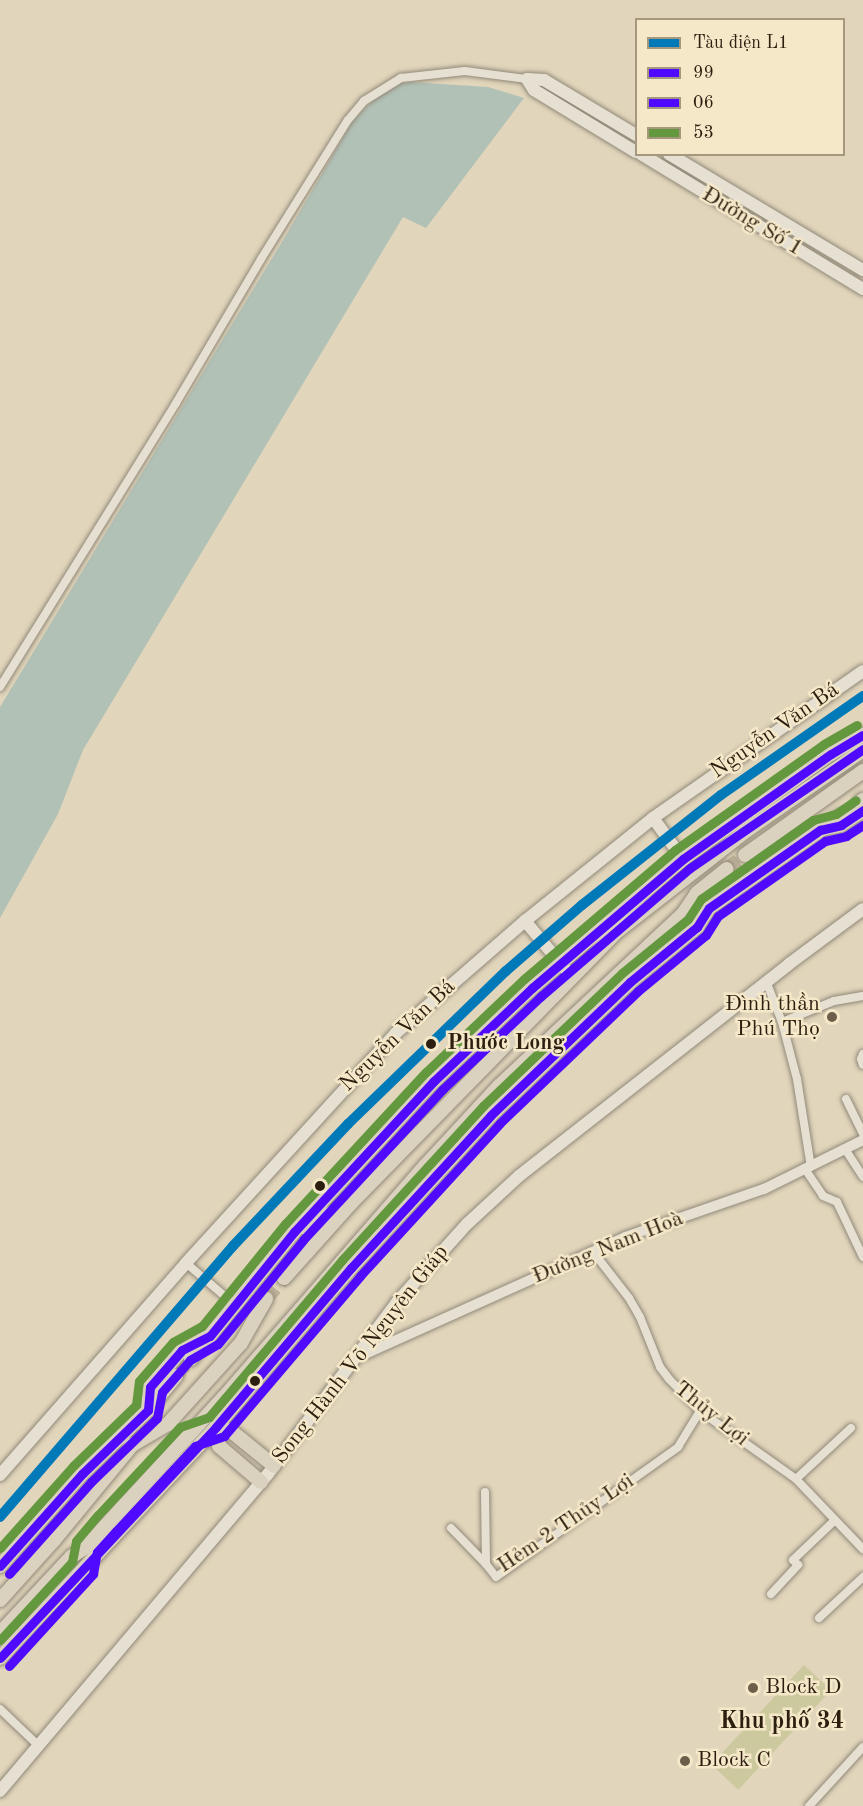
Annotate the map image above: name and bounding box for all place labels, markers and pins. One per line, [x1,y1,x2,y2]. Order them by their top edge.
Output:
place label: Đình thần Phú Thọ [725,991,820,1042]
marker: Đình thần Phú Thọ [825,1010,839,1024]
place label: Phước Long [447,1031,565,1057]
marker: Phước Long [420,1033,442,1055]
unlabelled marker [314,1180,326,1192]
unlabelled marker [249,1375,261,1387]
place label: Block D [765,1675,841,1701]
marker: Block D [746,1681,760,1695]
place label: Block C [697,1748,771,1774]
marker: Block C [678,1754,692,1768]

